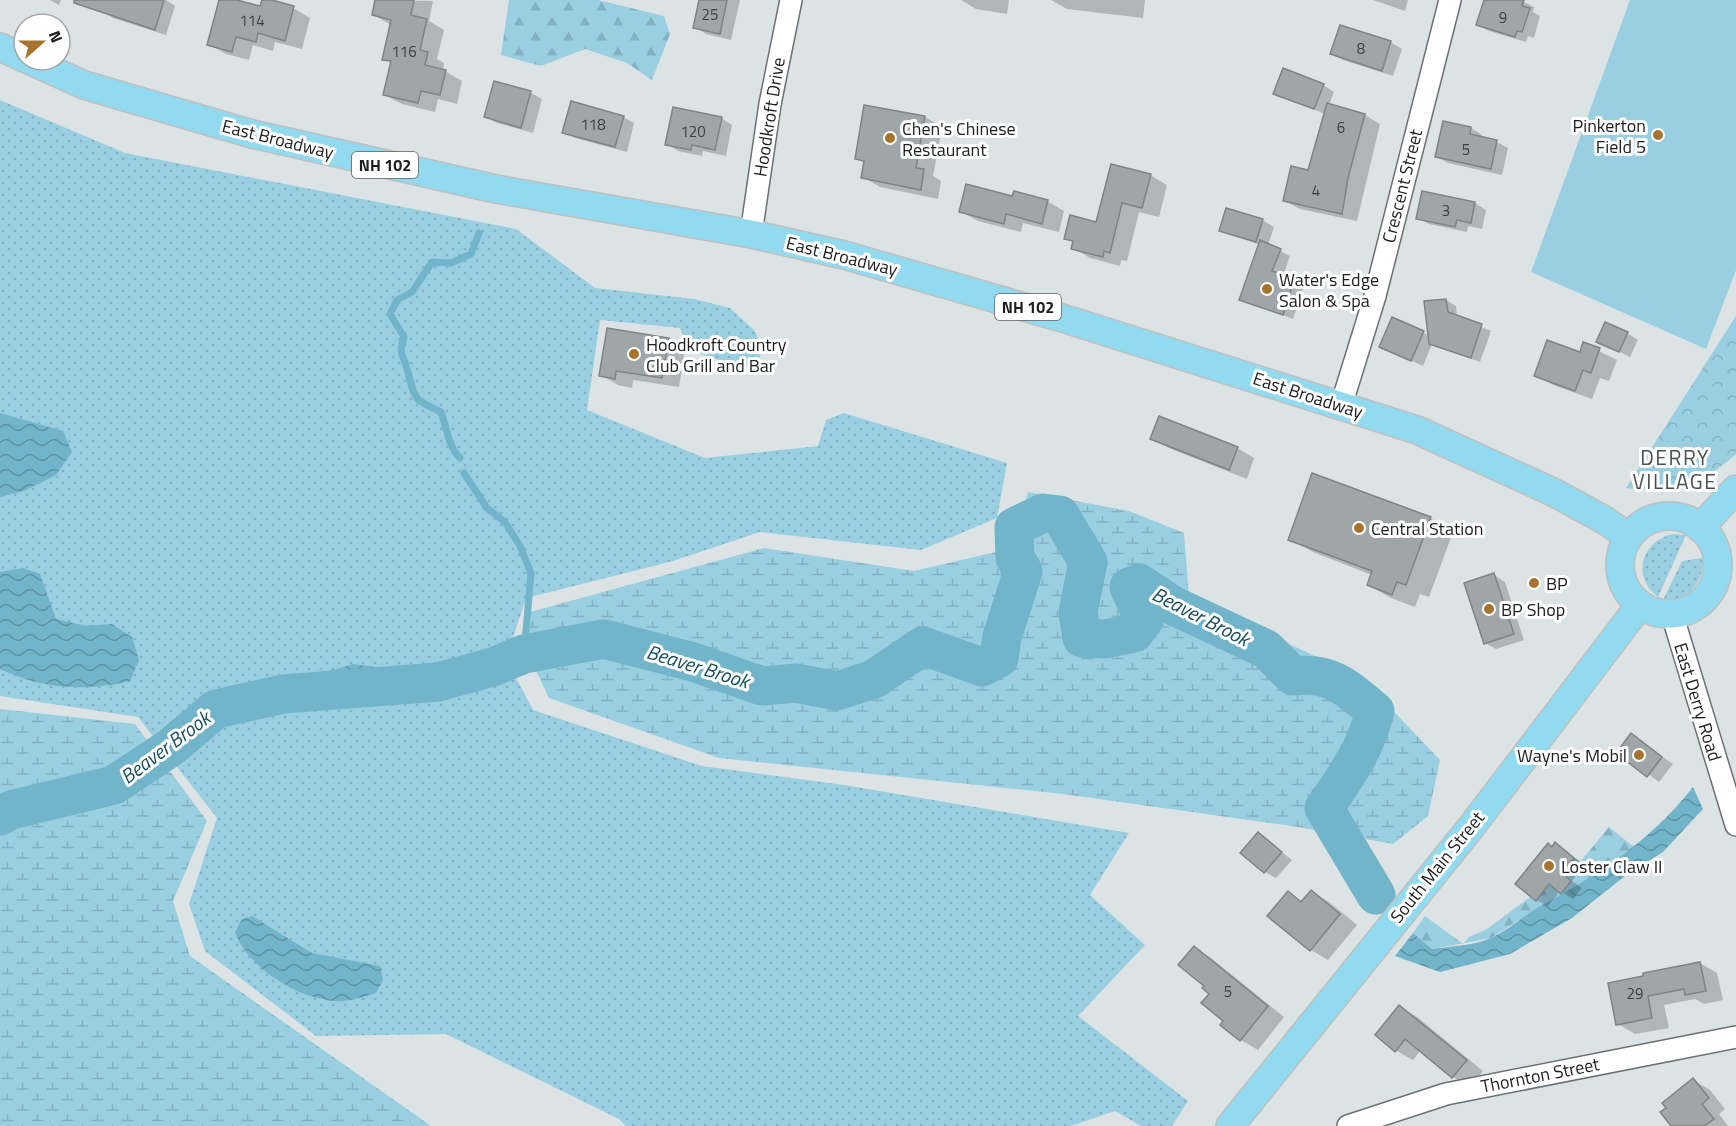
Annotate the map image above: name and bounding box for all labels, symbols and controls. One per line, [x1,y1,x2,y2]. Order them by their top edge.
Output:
house number: 25 [702,3,718,26]
house number: 9 [1499,6,1507,29]
house number: 114 [239,9,265,32]
north arrow [12,12,72,72]
text: N [43,27,69,46]
house number: 8 [1357,37,1365,60]
house number: 116 [391,40,417,63]
street label: Hoodkroft Drive [746,55,792,179]
street label: East Broadway [219,112,337,166]
place label: Pinkerton Field 5 [1573,112,1646,160]
house number: 118 [580,113,606,136]
place label: Chen's Chinese Restaurant [902,115,1016,163]
house number: 6 [1337,116,1345,139]
house number: 120 [680,120,706,143]
street label: Crescent Street [1375,126,1429,246]
marker: Pinkerton Field 5 [1651,128,1665,142]
marker: Chen's Chinese Restaurant [883,131,897,145]
house number: 5 [1462,138,1470,161]
road number: NH 102 [352,152,418,178]
house number: 4 [1312,179,1320,202]
house number: 3 [1442,199,1450,222]
street label: East Broadway [783,229,901,283]
place label: Water's Edge Salon & Spa [1279,266,1379,314]
marker: Water's Edge Salon & Spa [1260,282,1274,296]
road number: NH 102 [995,294,1061,320]
place label: Hoodkroft Country Club Grill and Bar [646,331,787,379]
marker: Hoodkroft Country Club Grill and Bar [627,347,641,361]
street label: East Broadway [1250,365,1367,426]
district label: DERRY VILLAGE [1633,441,1717,497]
place label: Central Station [1371,515,1483,542]
marker: Central Station [1352,521,1366,535]
place label: BP [1546,570,1568,597]
marker: BP [1527,576,1541,590]
water label: Beaver Brook [1147,578,1257,655]
place label: BP Shop [1501,596,1565,623]
marker: BP Shop [1482,602,1496,616]
water label: Beaver Brook [643,636,755,697]
street label: East Derry Road [1667,640,1729,764]
water label: Beaver Brook [113,702,218,791]
place label: Wayne's Mobil [1517,742,1627,769]
marker: Wayne's Mobil [1632,748,1646,762]
street label: South Main Street [1383,805,1491,929]
place label: Loster Claw II [1561,853,1663,880]
marker: Loster Claw II [1542,859,1556,873]
house number: 5 [1224,980,1232,1003]
house number: 29 [1627,982,1643,1005]
street label: Thornton Street [1478,1050,1602,1100]

